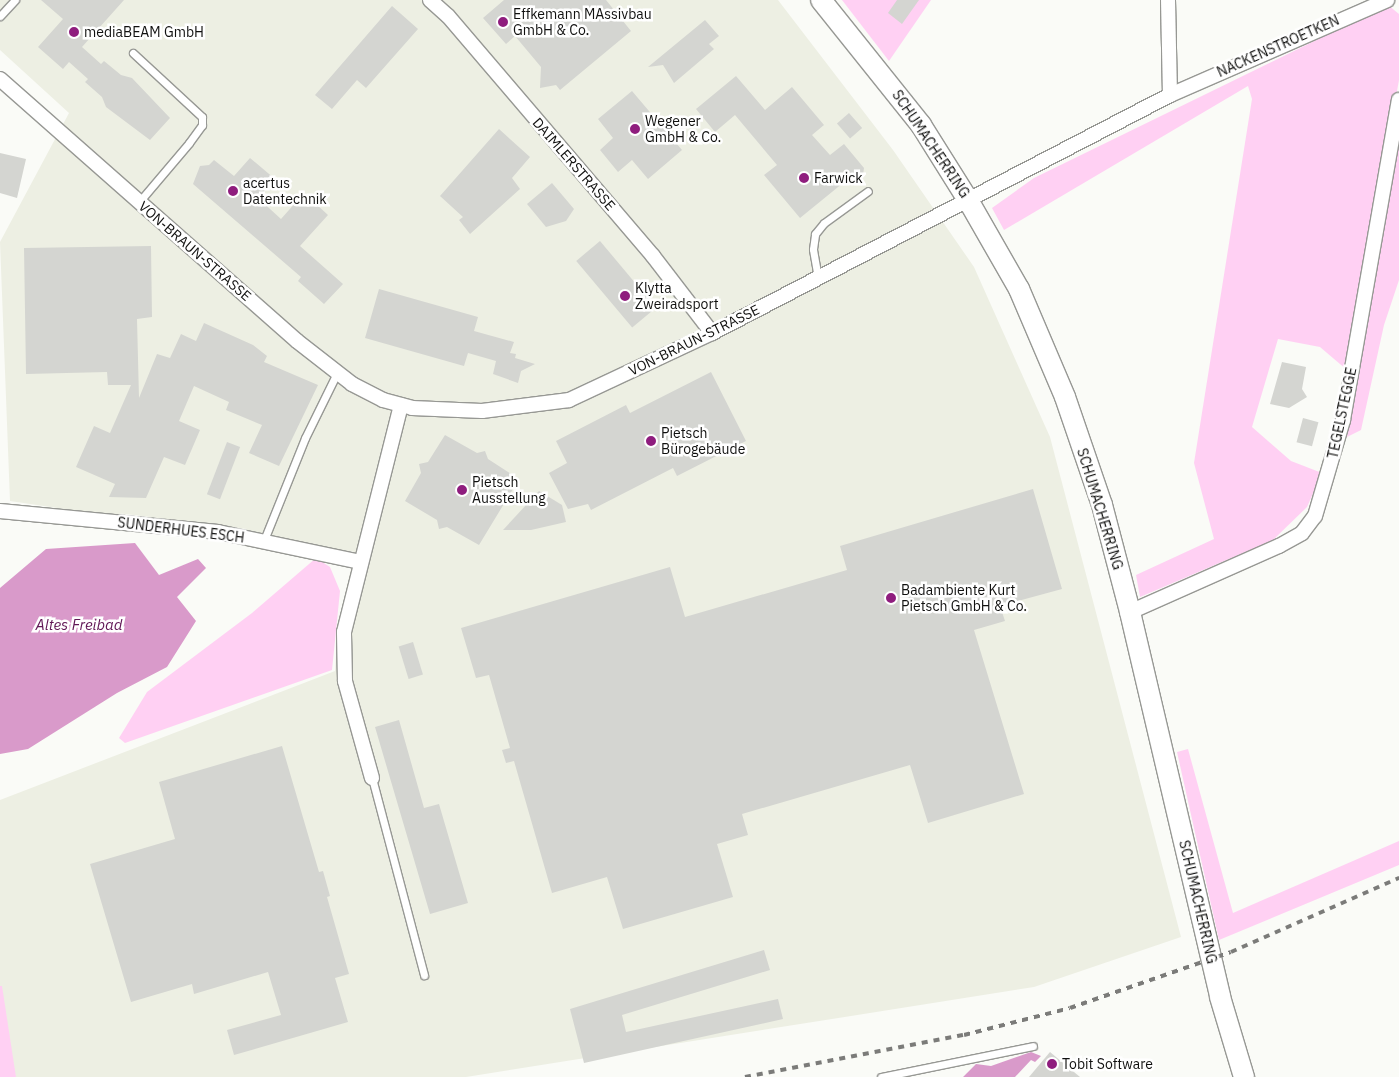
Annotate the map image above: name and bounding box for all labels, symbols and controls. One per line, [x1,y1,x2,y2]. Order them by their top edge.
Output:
place label: Effkemann MAssivbau GmbH & Co. [513,6,652,38]
street label: NACKENSTROETKEN [1214,11,1342,81]
marker: Effkemann MAssivbau GmbH & Co. [497,16,509,28]
place label: mediaBEAM GmbH [84,24,204,40]
marker: mediaBEAM GmbH [68,26,80,38]
street label: SCHUMACHERRING [889,87,973,201]
place label: Wegener GmbH & Co. [645,113,721,146]
street label: DAIMLERSTRASSE [529,114,619,214]
marker: Wegener GmbH & Co. [629,123,641,135]
place label: Farwick [814,170,863,186]
marker: Farwick [798,172,810,184]
place label: acertus Datentechnik [243,175,327,208]
marker: acertus Datentechnik [227,185,239,197]
street label: VON-BRAUN-STRASSE [135,198,255,304]
place label: Klytta Zweiradsport [635,280,719,312]
marker: Klytta Zweiradsport [619,290,631,302]
street label: VON-BRAUN-STRASSE [626,301,762,379]
street label: TEGELSTEGGE [1324,366,1360,460]
place label: Pietsch Bürogebäude [661,425,745,458]
marker: Pietsch Bürogebäude [645,435,657,447]
street label: SCHUMACHERRING [1074,446,1126,572]
place label: Pietsch Ausstellung [472,474,546,507]
marker: Pietsch Ausstellung [456,484,468,496]
street label: SUNDERHUES ESCH [116,514,246,546]
place label: Badambiente Kurt Pietsch GmbH & Co. [901,582,1027,614]
marker: Badambiente Kurt Pietsch GmbH & Co. [885,592,897,604]
water label: Altes Freibad [35,616,123,634]
street label: SCHUMACHERRING [1176,839,1220,965]
place label: Tobit Software [1062,1056,1153,1072]
marker: Tobit Software [1046,1058,1058,1070]

